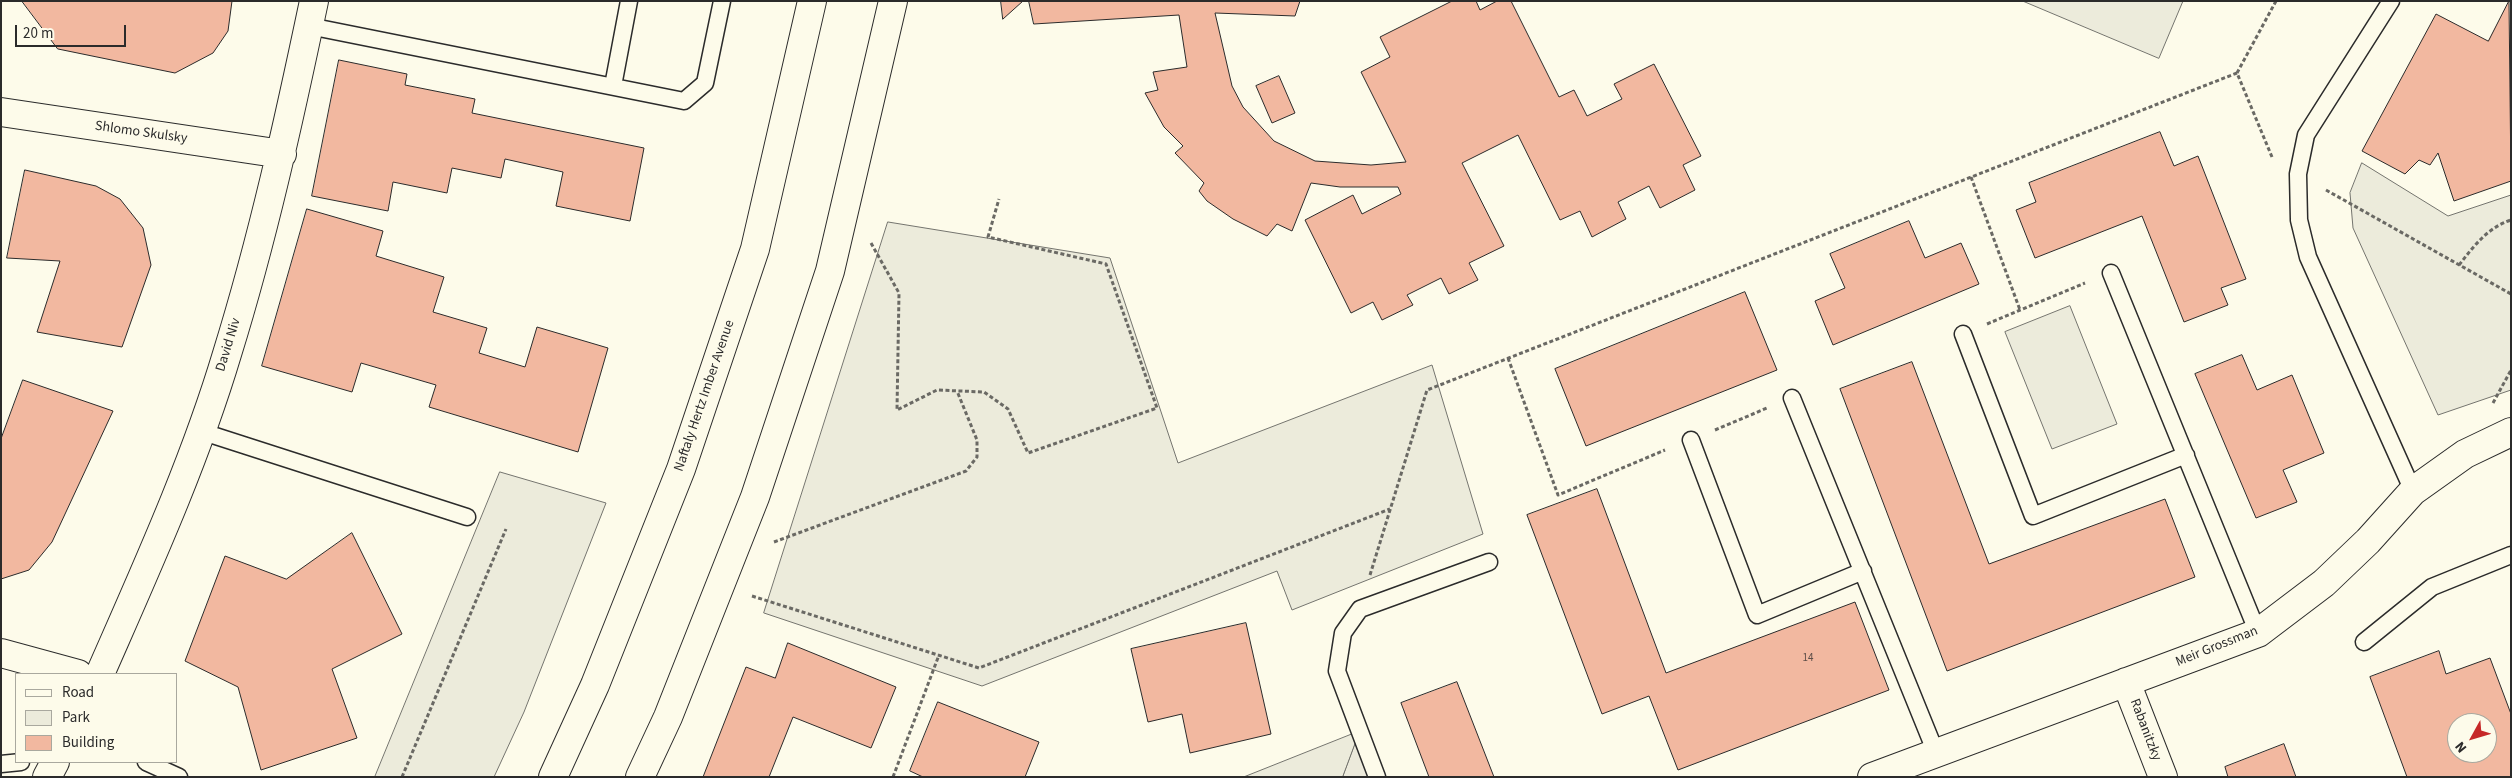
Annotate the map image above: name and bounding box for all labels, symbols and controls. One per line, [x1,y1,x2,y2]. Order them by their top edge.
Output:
scale bar [18,15,129,47]
text: 20 m [23,23,53,44]
street label: Shlomo Skulsky [94,118,188,148]
street label: David Niv [213,316,245,374]
street label: Naftaly Hertz Imber Avenue [671,318,739,474]
street label: Meir Grossman [2173,623,2261,671]
house number: 14 [1803,652,1813,666]
legend [15,673,178,763]
text: Road [62,682,94,703]
street label: Rabanitzky [2126,697,2164,763]
text: Park [62,707,90,728]
north arrow [2447,713,2497,763]
text: Building [62,732,114,753]
text: N [2450,737,2472,757]

